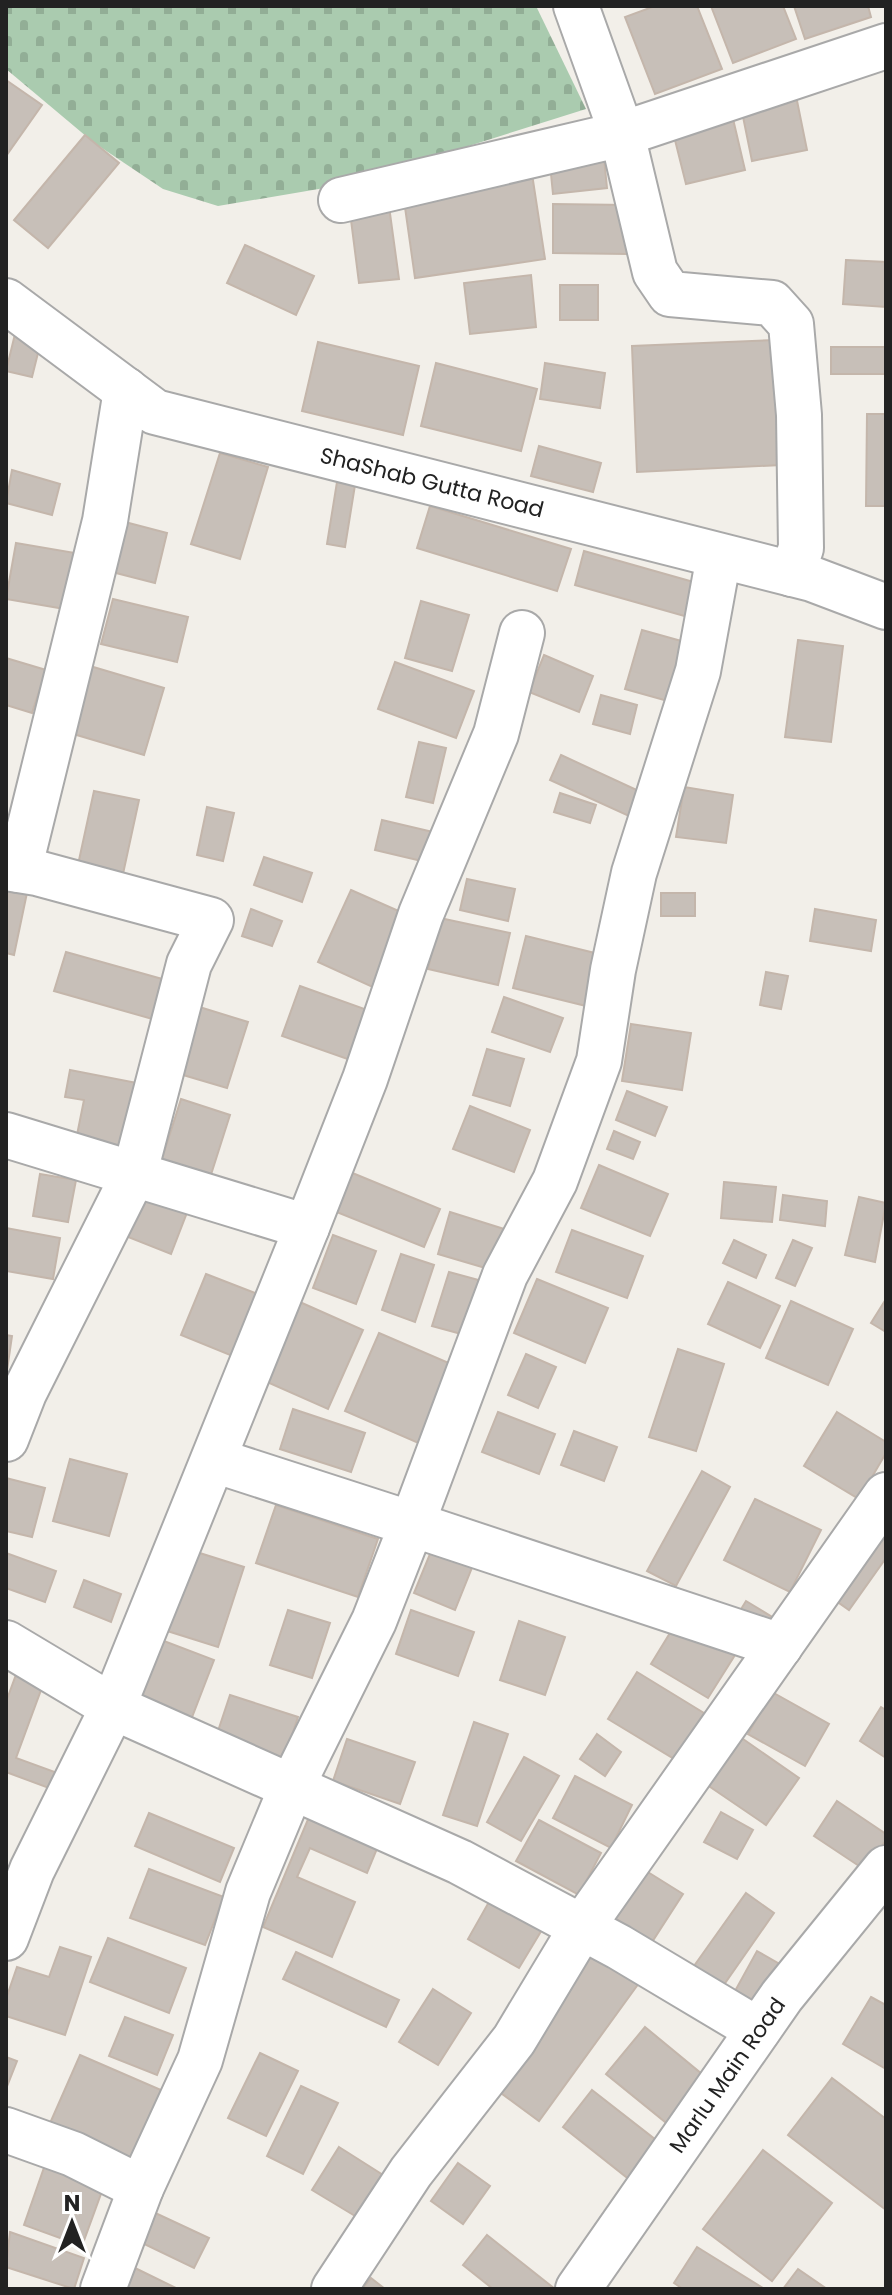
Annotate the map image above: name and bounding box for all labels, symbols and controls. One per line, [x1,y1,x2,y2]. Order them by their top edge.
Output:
street label: ShaShab Gutta Road [317,440,547,525]
street label: Marlu Main Road [662,1991,793,2159]
north arrow [32,2183,112,2263]
text: N [64,2188,80,2219]

